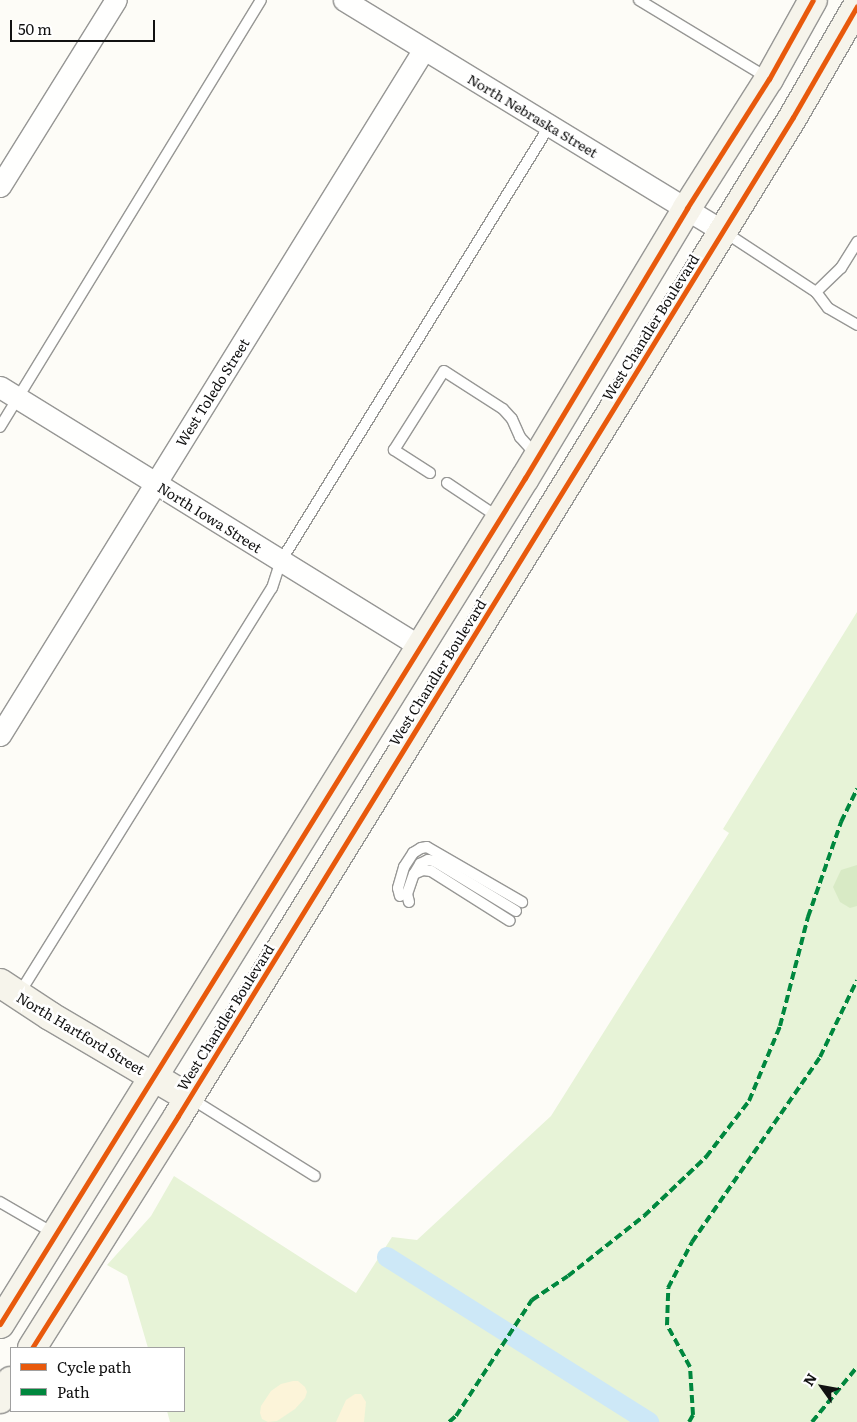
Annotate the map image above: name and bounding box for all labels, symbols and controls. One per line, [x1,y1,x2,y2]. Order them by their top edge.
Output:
scale bar [12,10,158,42]
text: 50 m [18,17,52,40]
street label: North Nebraska Street [465,69,601,161]
street label: West Chandler Boulevard [598,251,702,403]
street label: West Toledo Street [172,335,252,449]
street label: North Iowa Street [155,478,265,556]
street label: West Chandler Boulevard [385,596,489,748]
street label: West Chandler Boulevard [173,941,277,1093]
street label: North Hartford Street [14,988,148,1078]
legend [10,1347,185,1412]
text: Cycle path [57,1355,131,1378]
north arrow [797,1362,847,1412]
text: N [798,1369,821,1389]
text: Path [57,1380,90,1403]

